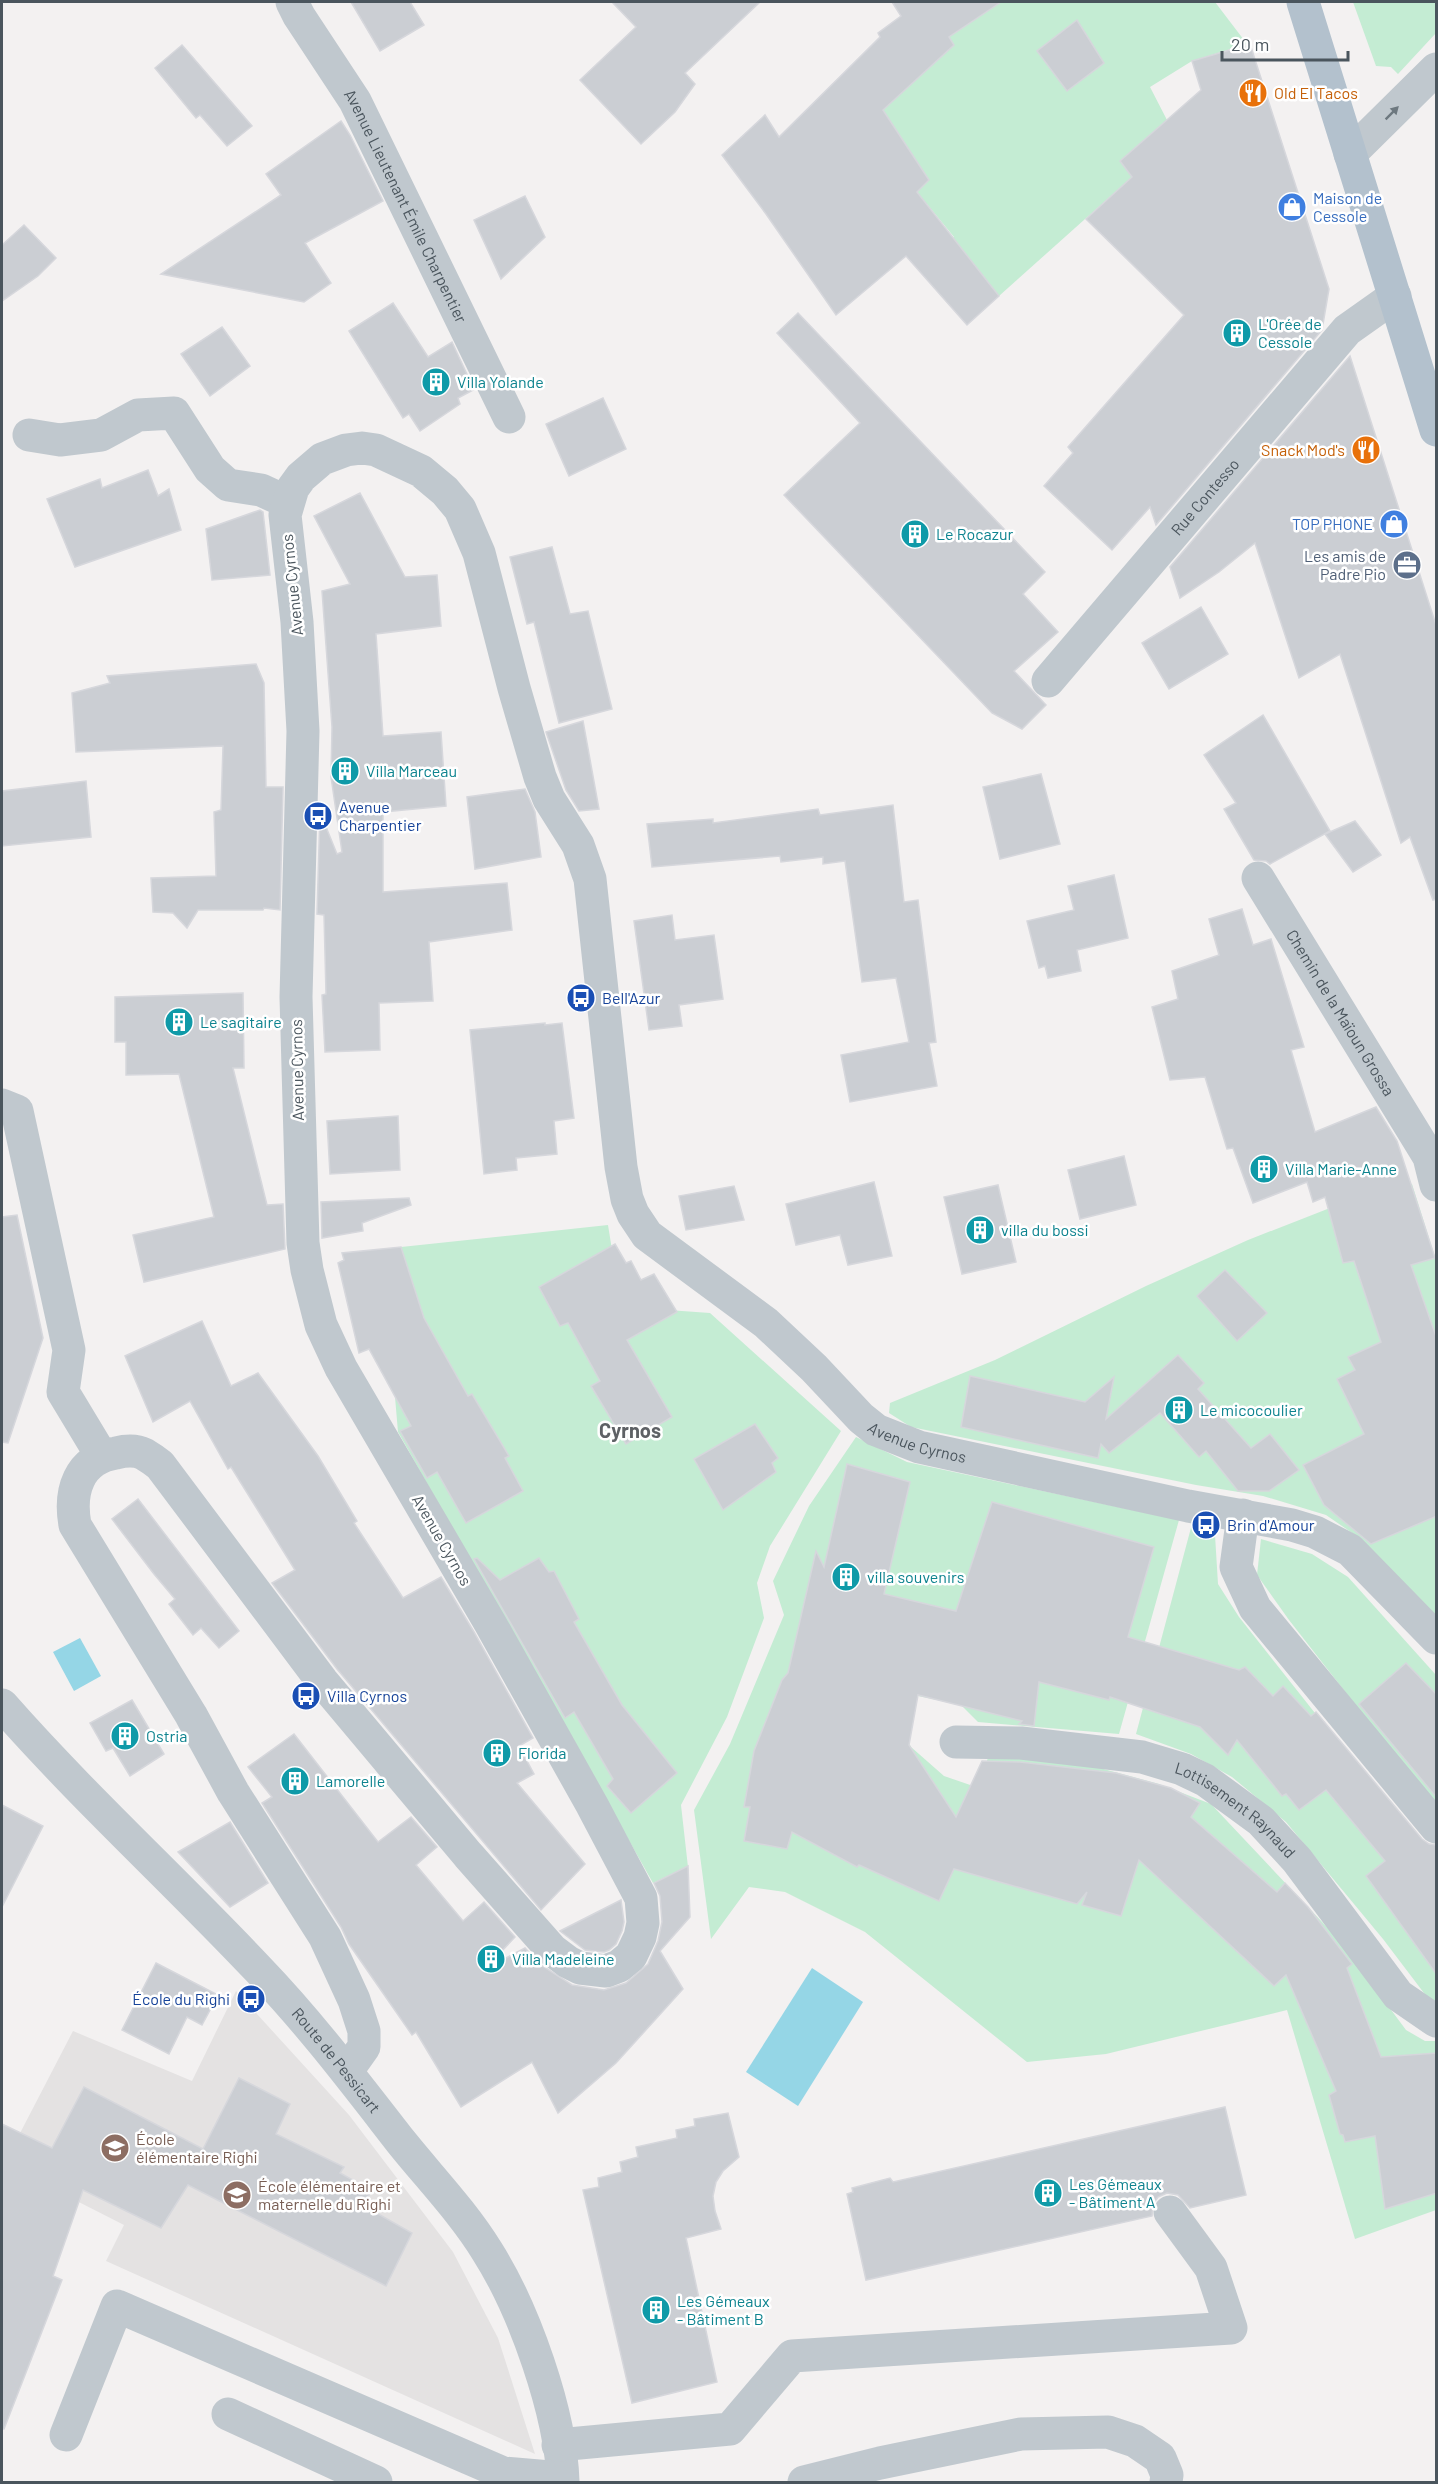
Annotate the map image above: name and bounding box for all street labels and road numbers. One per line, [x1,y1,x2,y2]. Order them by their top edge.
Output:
street label: Avenue Lieutenant Émile Charpentier [341,85,472,326]
street label: Rue Contesso [1166,454,1243,539]
street label: Avenue Cyrnos [277,533,306,637]
street label: Chemin de la Maïoun Grossa [1283,926,1399,1099]
street label: Avenue Cyrnos [286,1019,307,1121]
street label: Avenue Cyrnos [864,1417,968,1466]
street label: Avenue Cyrnos [409,1491,476,1589]
street label: Lottisement Raynaud [1173,1757,1300,1861]
street label: Route de Pessicart [288,2003,385,2117]

